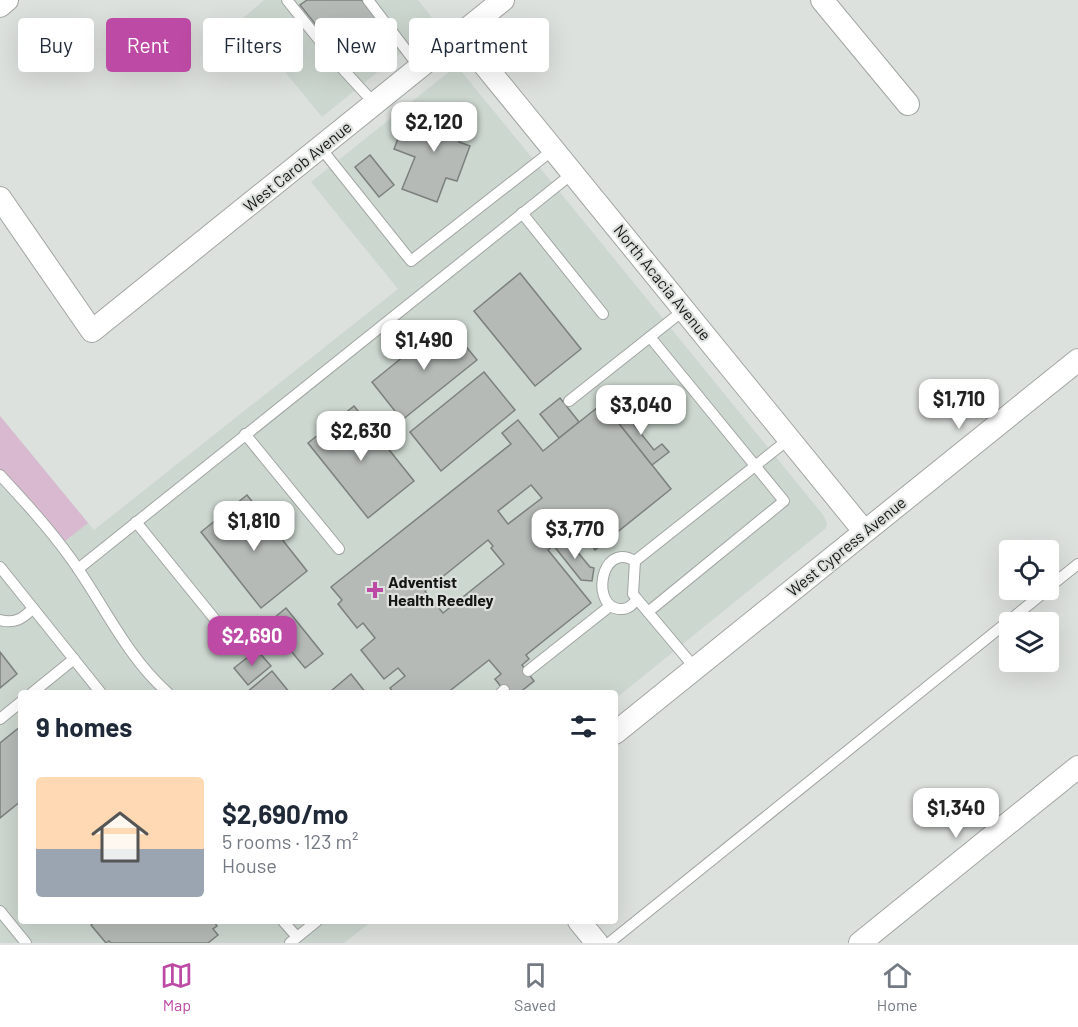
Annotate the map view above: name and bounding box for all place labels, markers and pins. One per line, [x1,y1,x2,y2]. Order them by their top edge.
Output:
pin: $2,120 [385,102,483,153]
pin: $1,490 [375,320,473,371]
pin: $1,710 [910,379,1008,430]
pin: $3,040 [592,385,690,436]
pin: $2,630 [312,411,410,462]
pin: $1,810 [205,501,303,552]
pin: $3,770 [526,509,624,560]
place label: Adventist Health Reedley [388,572,494,609]
marker: Adventist Health Reedley [366,581,384,599]
pin: $2,690 [203,616,301,667]
pin: $1,340 [907,788,1005,839]

